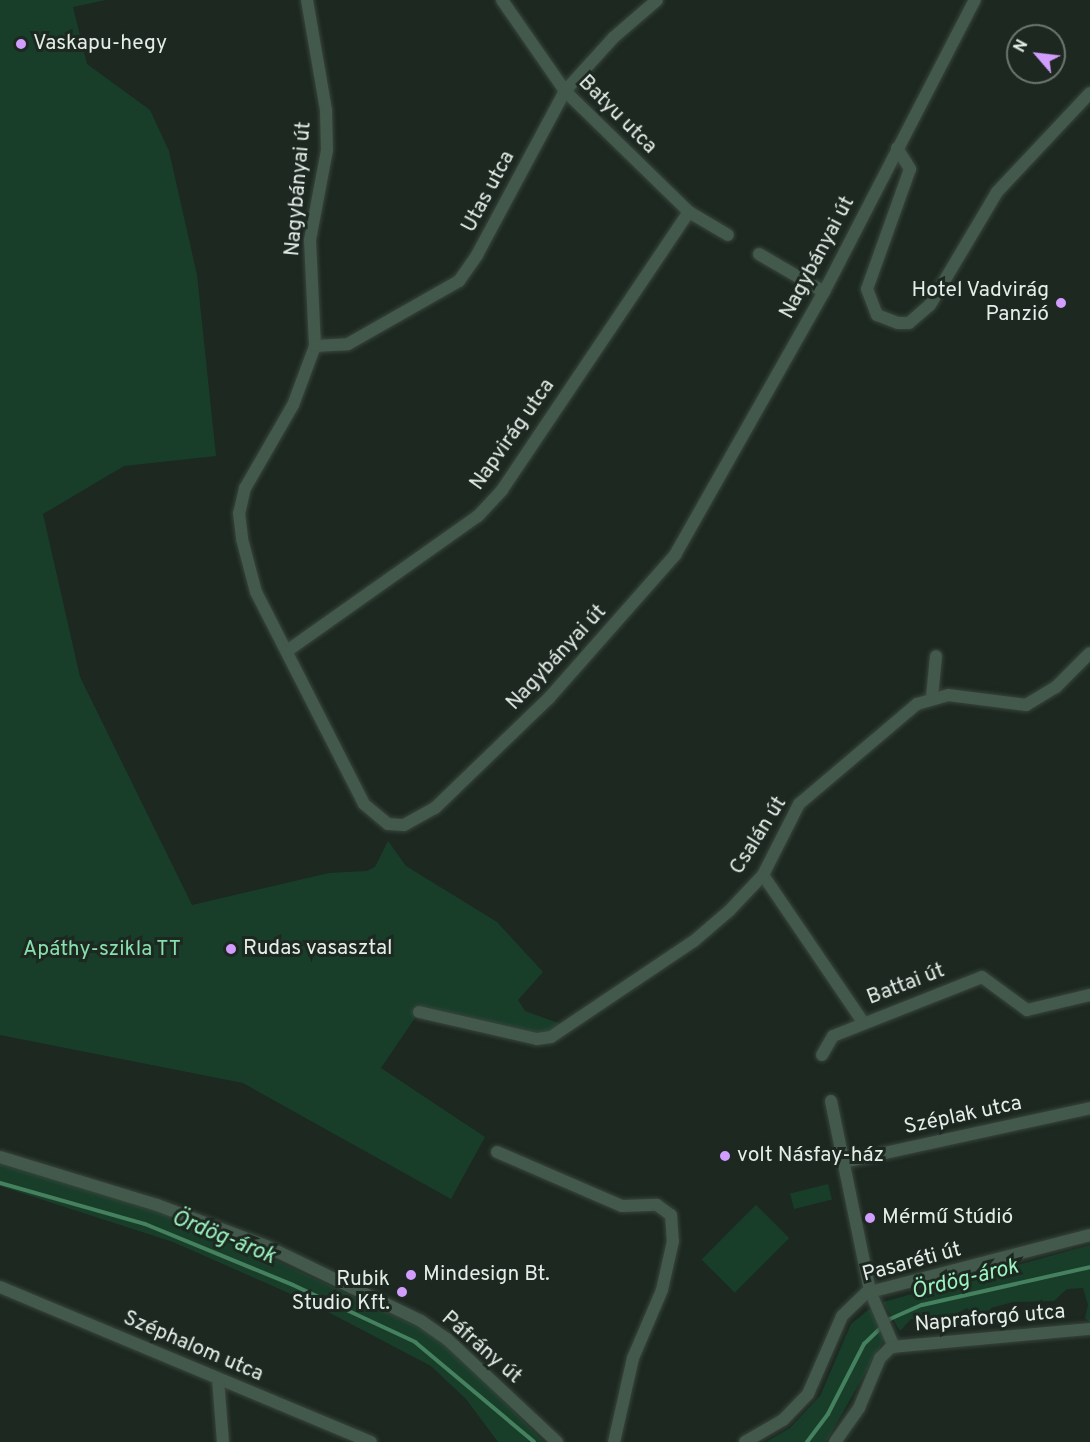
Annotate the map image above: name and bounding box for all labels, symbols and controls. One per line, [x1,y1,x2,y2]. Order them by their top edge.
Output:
north arrow [1006,24,1066,84]
place label: Vaskapu-hegy [33,31,167,57]
marker: Vaskapu-hegy [14,37,28,51]
text: N [1010,37,1033,56]
street label: Batyu utca [572,70,662,160]
street label: Nagybányai út [281,121,317,257]
street label: Utas utca [457,147,521,237]
street label: Nagybányai út [775,192,861,324]
place label: Hotel Vadvirág Panzió [911,278,1049,328]
marker: Hotel Vadvirág Panzió [1054,296,1068,310]
street label: Napvirág utca [465,374,561,496]
street label: Nagybányai út [502,600,612,716]
street label: Csalán út [725,792,793,880]
place label: Rudas vasasztal [243,936,393,962]
park label: Apáthy-szikla TT [23,937,181,963]
marker: Rudas vasasztal [224,942,238,956]
street label: Battai út [864,959,948,1011]
street label: Széplak utca [902,1091,1024,1141]
place label: volt Násfay-ház [737,1143,884,1169]
marker: volt Násfay-ház [718,1149,732,1163]
water label: Ördög-árok [167,1205,279,1271]
place label: Mérmű Stúdió [882,1205,1013,1231]
marker: Mérmű Stúdió [863,1211,877,1225]
street label: Pasaréti út [860,1238,964,1288]
water label: Ördög-árok [909,1254,1021,1306]
place label: Mindesign Bt. [423,1262,550,1288]
place label: Rubik Studio Kft. [292,1267,390,1317]
marker: Mindesign Bt. [404,1268,418,1282]
marker: Rubik Studio Kft. [395,1285,409,1299]
street label: Napraforgó utca [914,1300,1066,1338]
street label: Széphalom utca [119,1306,267,1388]
street label: Páfrány út [436,1306,526,1390]

